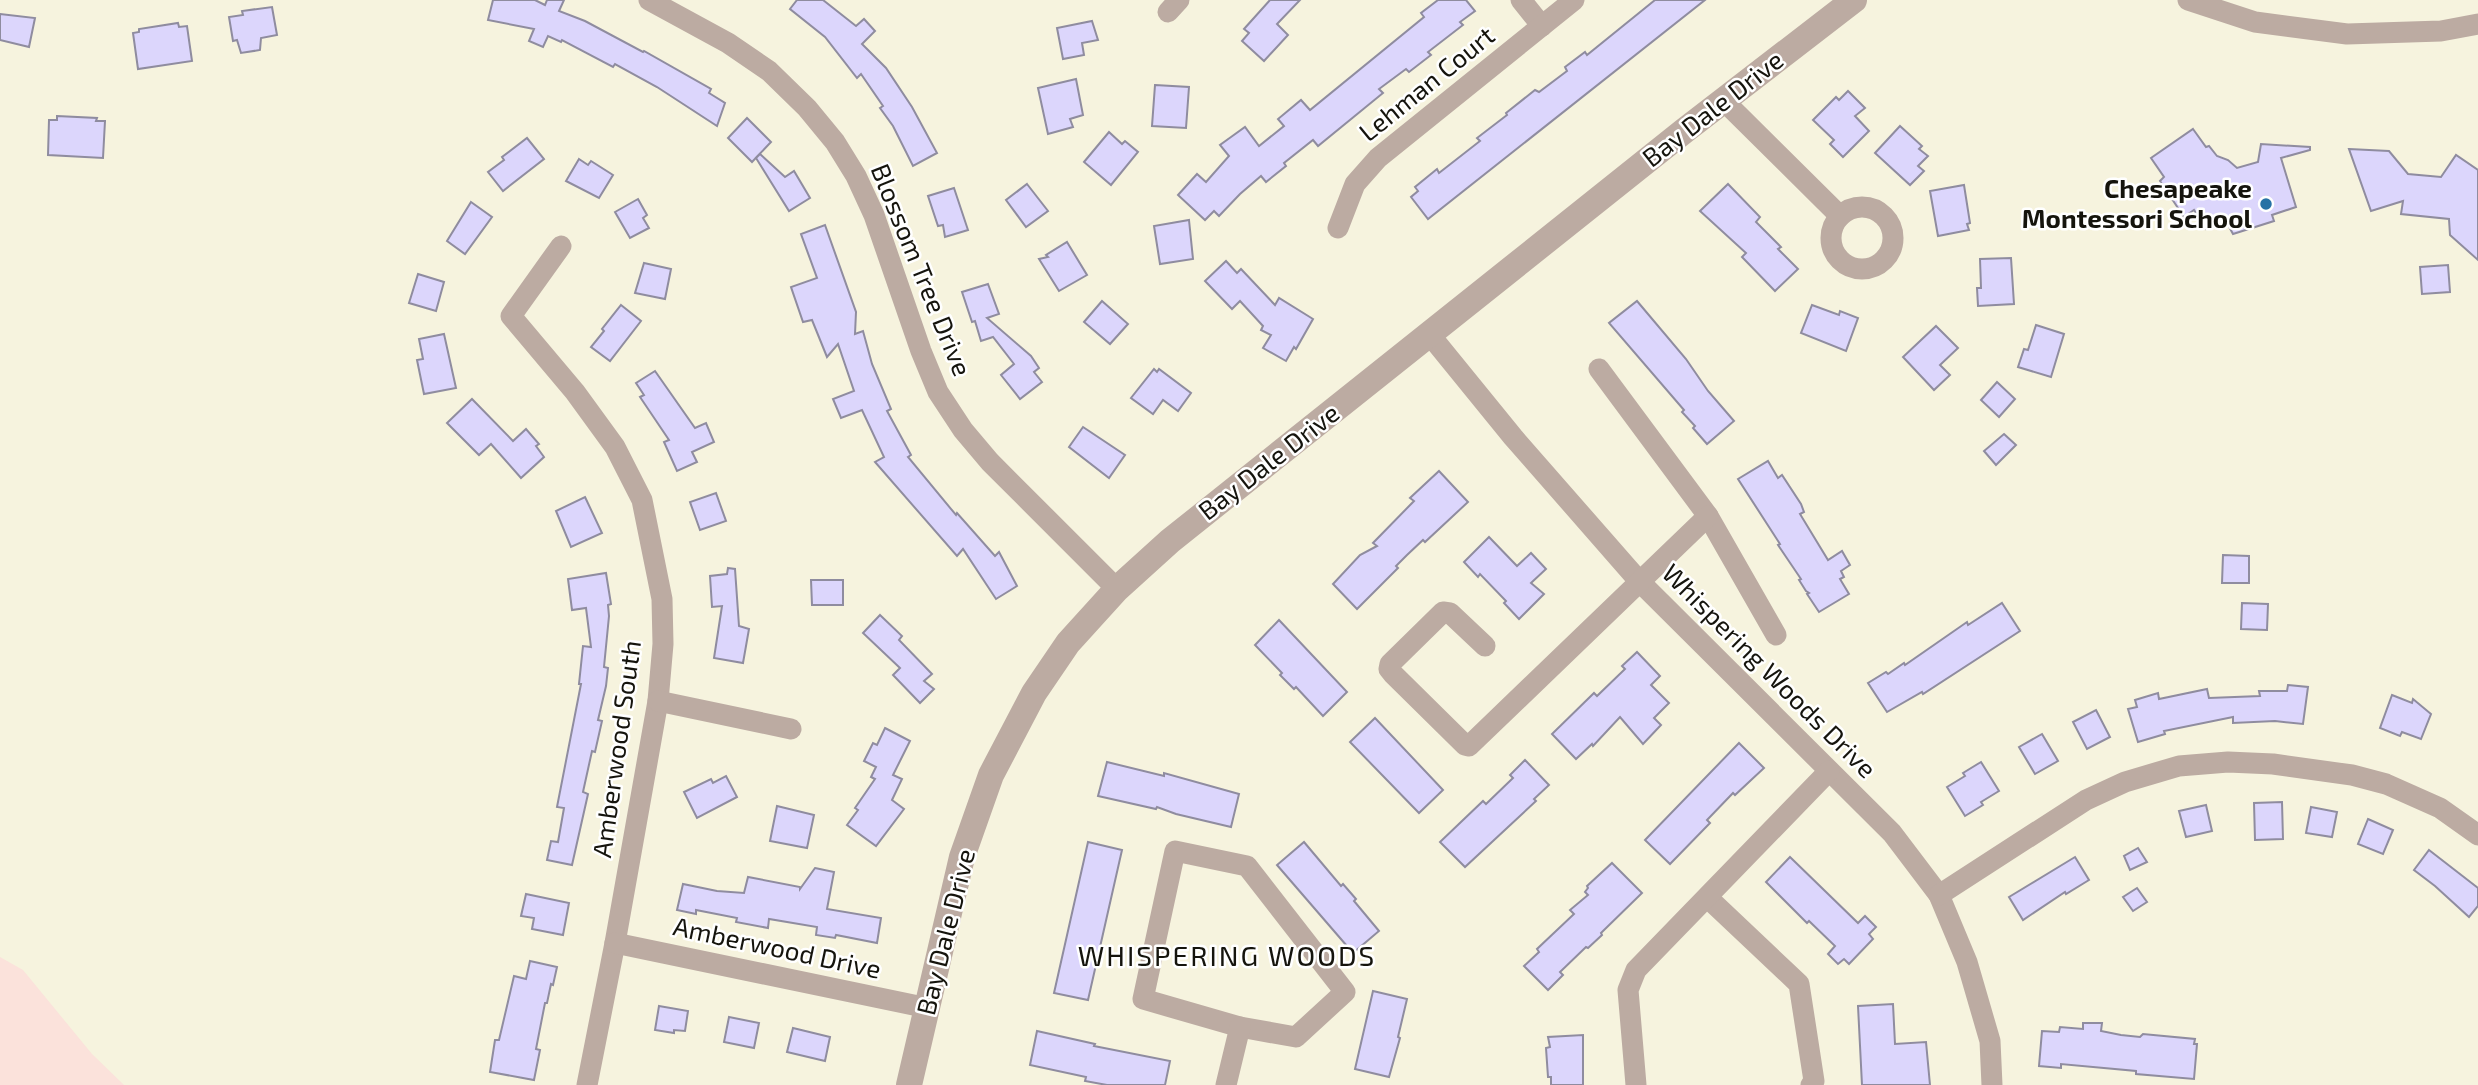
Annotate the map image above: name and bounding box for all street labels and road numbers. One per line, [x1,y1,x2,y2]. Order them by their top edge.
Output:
street label: Lehman Court [1352,19,1500,147]
street label: Bay Dale Drive [1636,43,1789,172]
street label: Blossom Tree Drive [866,159,979,380]
street label: Bay Dale Drive [1192,396,1345,525]
street label: Whispering Woods Drive [1657,557,1883,783]
street label: Amberwood South [585,638,646,859]
street label: Bay Dale Drive [909,845,980,1018]
street label: Amberwood Drive [671,909,884,984]

